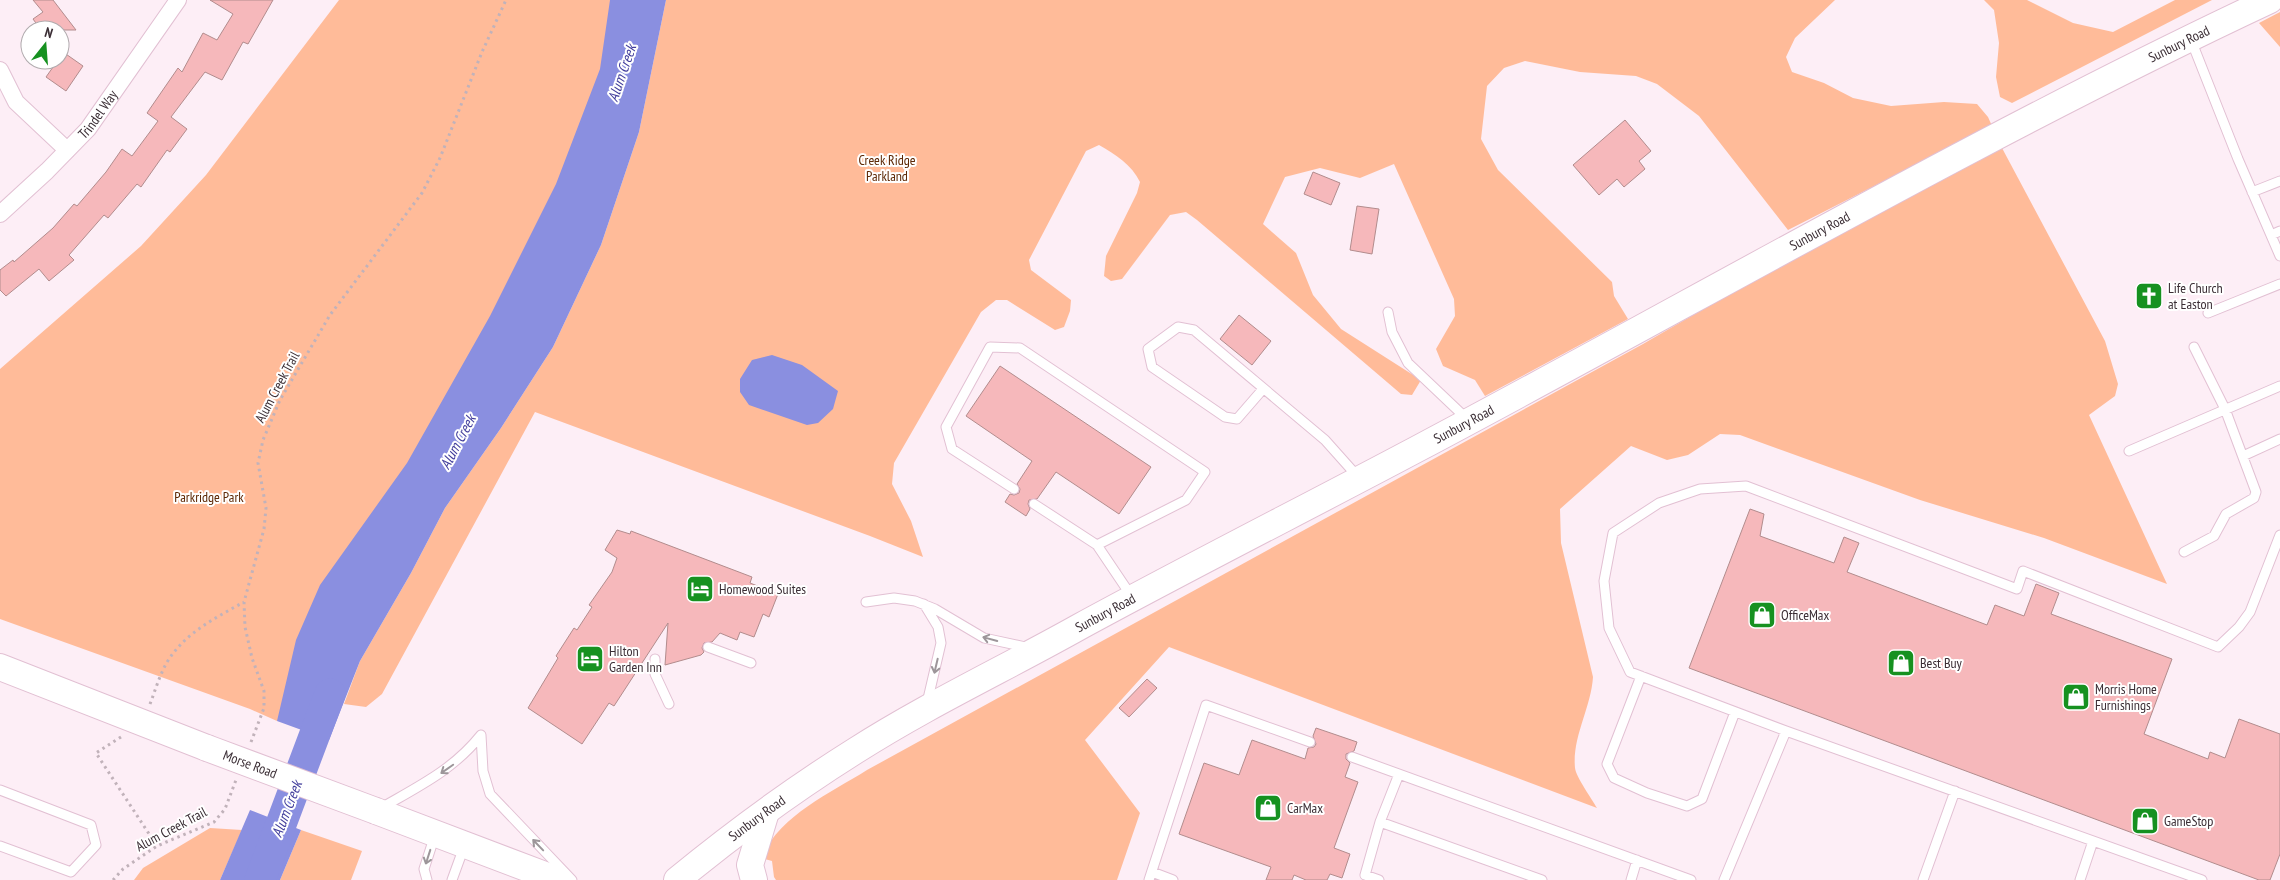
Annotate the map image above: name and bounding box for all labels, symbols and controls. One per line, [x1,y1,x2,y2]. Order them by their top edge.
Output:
north arrow [20,20,70,70]
street label: Sunbury Road [2145,21,2212,66]
text: N [43,23,55,42]
water label: Alum Creek [603,40,641,104]
street label: Trindel Way [74,86,122,143]
park label: Creek Ridge Parkland [858,151,916,185]
street label: Sunbury Road [1786,207,1853,254]
place label: Life Church at Easton [2168,279,2223,313]
church icon: Life Church at Easton [2134,281,2164,311]
street label: Alum Creek Trail [251,348,304,426]
street label: Sunbury Road [1430,401,1497,448]
water label: Alum Creek [435,409,481,472]
park label: Parkridge Park [174,488,244,506]
hotel icon: Homewood Suites [685,574,715,604]
place label: Homewood Suites [719,580,806,598]
street label: Sunbury Road [1072,589,1139,636]
shop icon: OfficeMax [1747,600,1777,630]
place label: OfficeMax [1781,606,1829,624]
one-way arrow [982,633,998,643]
place label: Hilton Garden Inn [609,642,662,676]
hotel icon: Hilton Garden Inn [575,644,605,674]
shop icon: Best Buy [1886,648,1916,678]
place label: Best Buy [1920,654,1963,672]
one-way arrow [931,657,940,673]
place label: Morris Home Furnishings [2095,680,2157,714]
shop icon: Morris Home Furnishings [2061,682,2091,712]
street label: Morse Road [221,746,280,782]
one-way arrow [440,764,454,774]
water label: Alum Creek [267,776,307,840]
street label: Sunbury Road [725,791,789,845]
shop icon: CarMax [1253,793,1283,823]
place label: CarMax [1287,799,1323,817]
street label: Alum Creek Trail [132,802,210,855]
shop icon: GameStop [2130,806,2160,836]
place label: GameStop [2164,812,2213,830]
one-way arrow [532,839,545,851]
one-way arrow [423,849,432,864]

